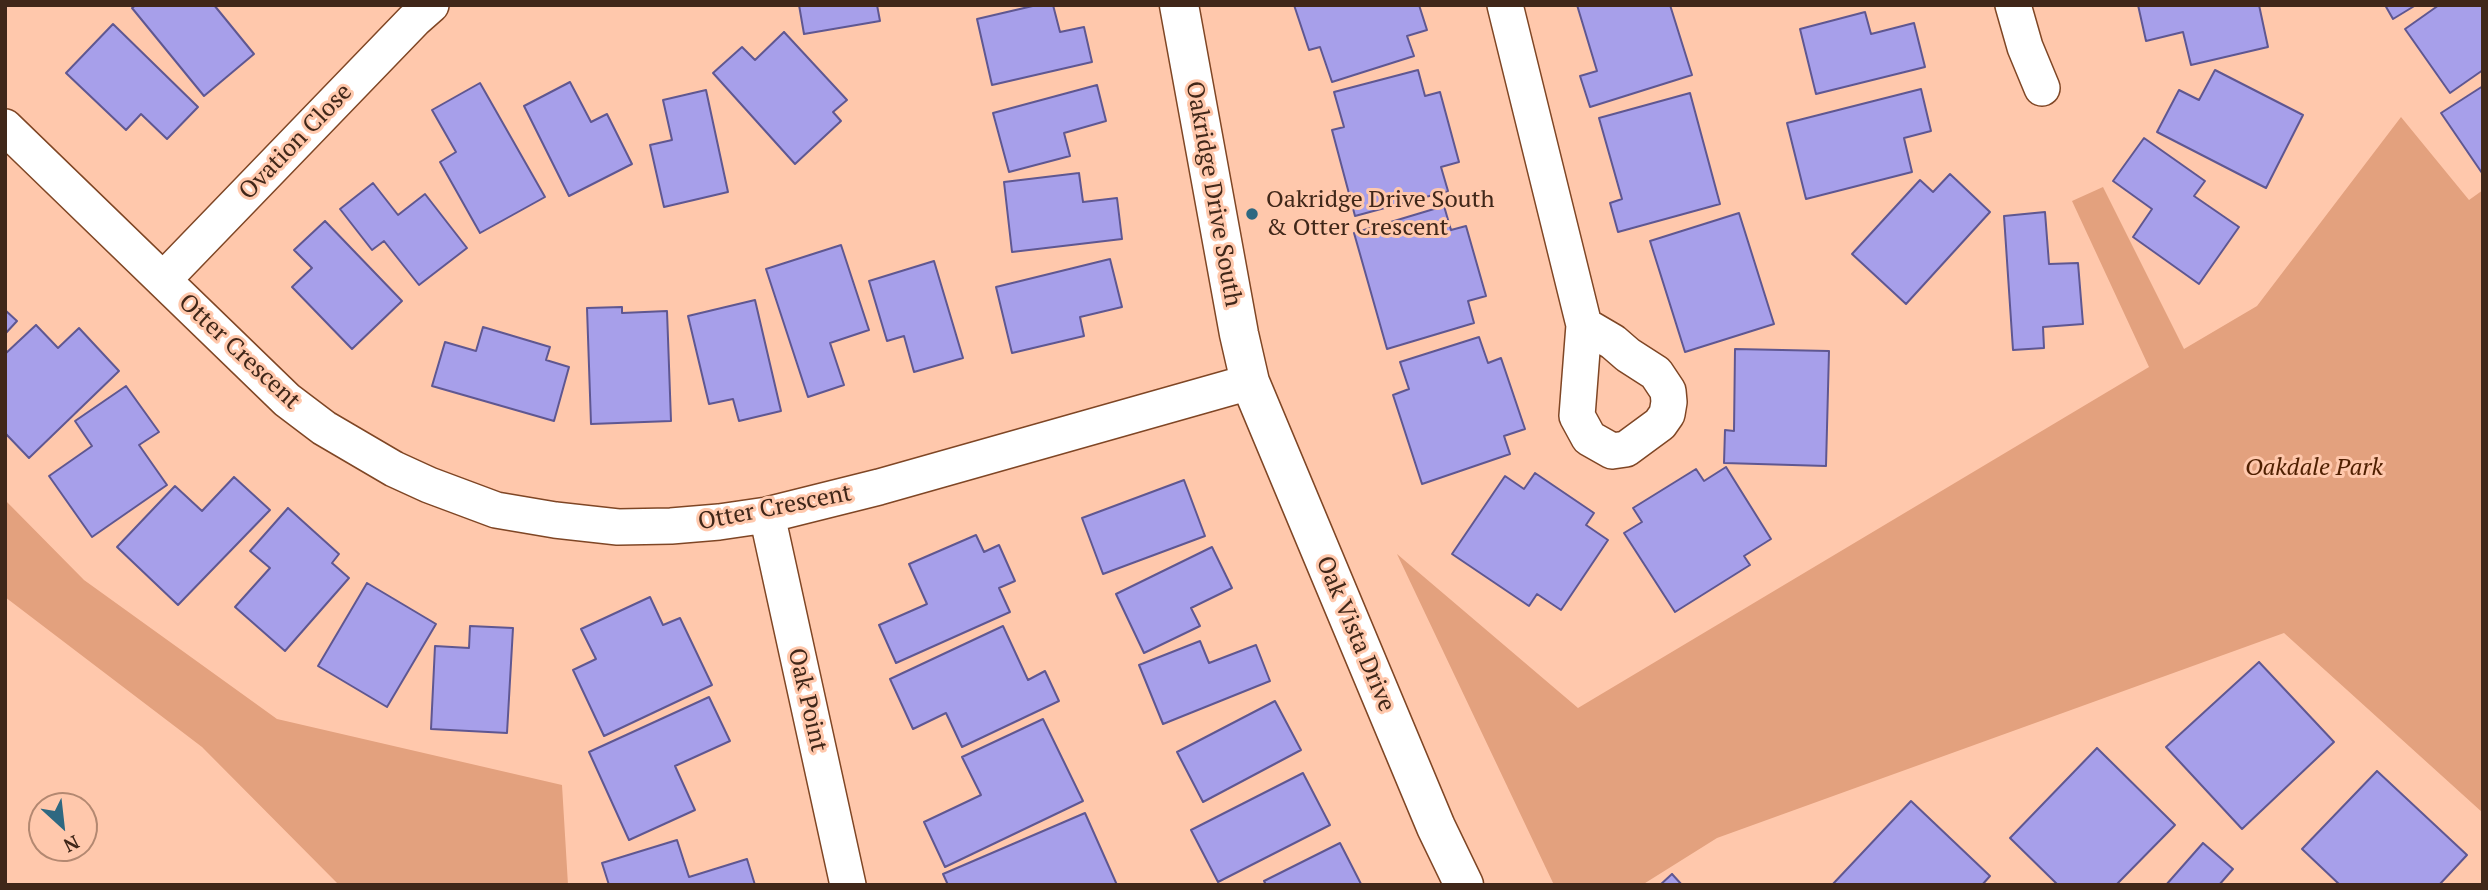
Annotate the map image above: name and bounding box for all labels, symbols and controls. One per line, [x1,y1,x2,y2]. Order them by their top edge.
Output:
street label: Ovation Close [234,78,358,206]
street label: Oakridge Drive South [1179,79,1247,309]
place label: Oakridge Drive South & Otter Crescent [1266,186,1495,242]
marker: Oakridge Drive South & Otter Crescent [1244,206,1260,222]
street label: Otter Crescent [172,288,306,416]
park label: Oakdale Park [2245,454,2383,482]
street label: Otter Crescent [696,479,854,537]
street label: Oak Vista Drive [1309,552,1401,716]
street label: Oak Point [781,645,833,755]
north arrow [28,792,98,862]
text: N [60,830,84,859]

